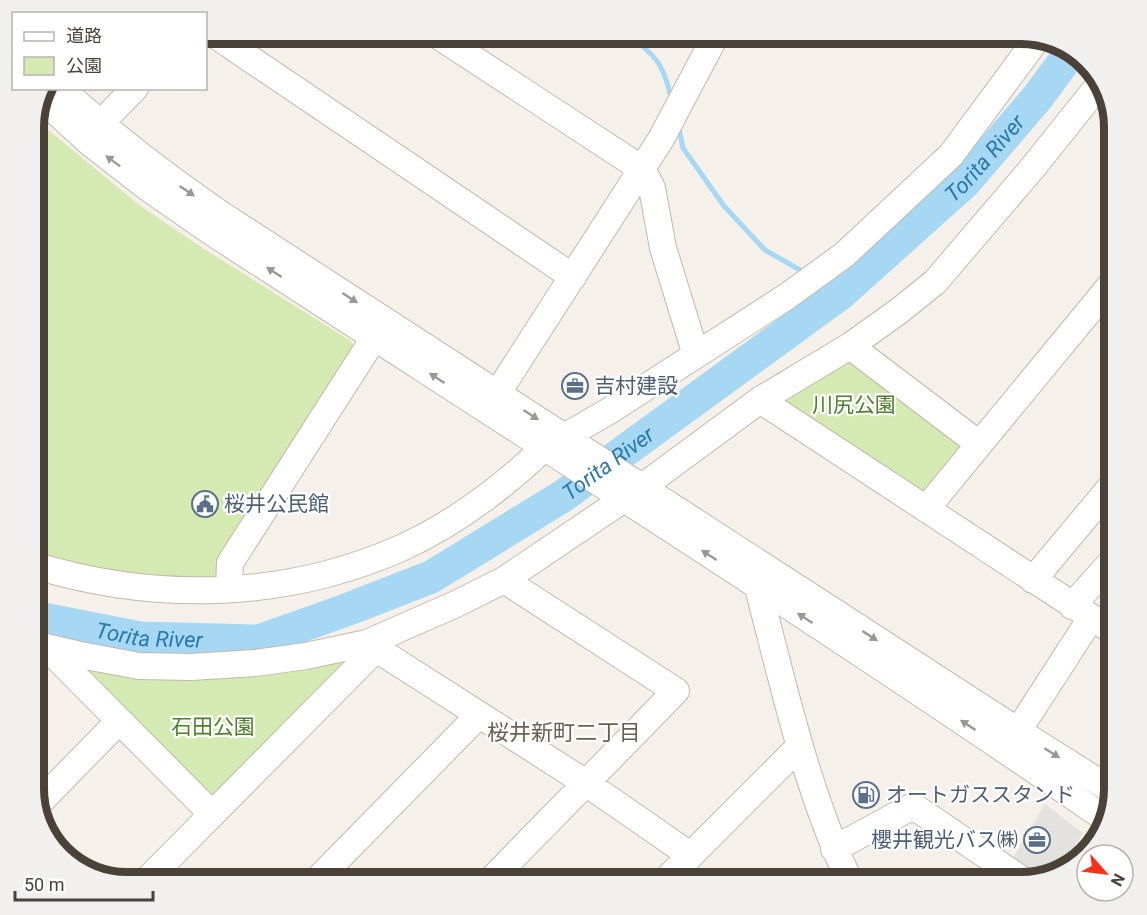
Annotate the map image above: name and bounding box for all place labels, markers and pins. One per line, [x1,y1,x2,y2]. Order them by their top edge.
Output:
office icon: 吉村建設 [560,371,590,401]
place label: 吉村建設 [594,374,678,398]
public building icon: 桜井公民館 [190,489,220,519]
place label: 桜井公民館 [224,492,329,516]
fuel station icon: オートガススタンド [851,780,881,810]
place label: オートガススタンド [886,783,1075,807]
office icon: 櫻井観光バス㈱ [1022,825,1052,855]
place label: 櫻井観光バス㈱ [871,828,1018,852]

